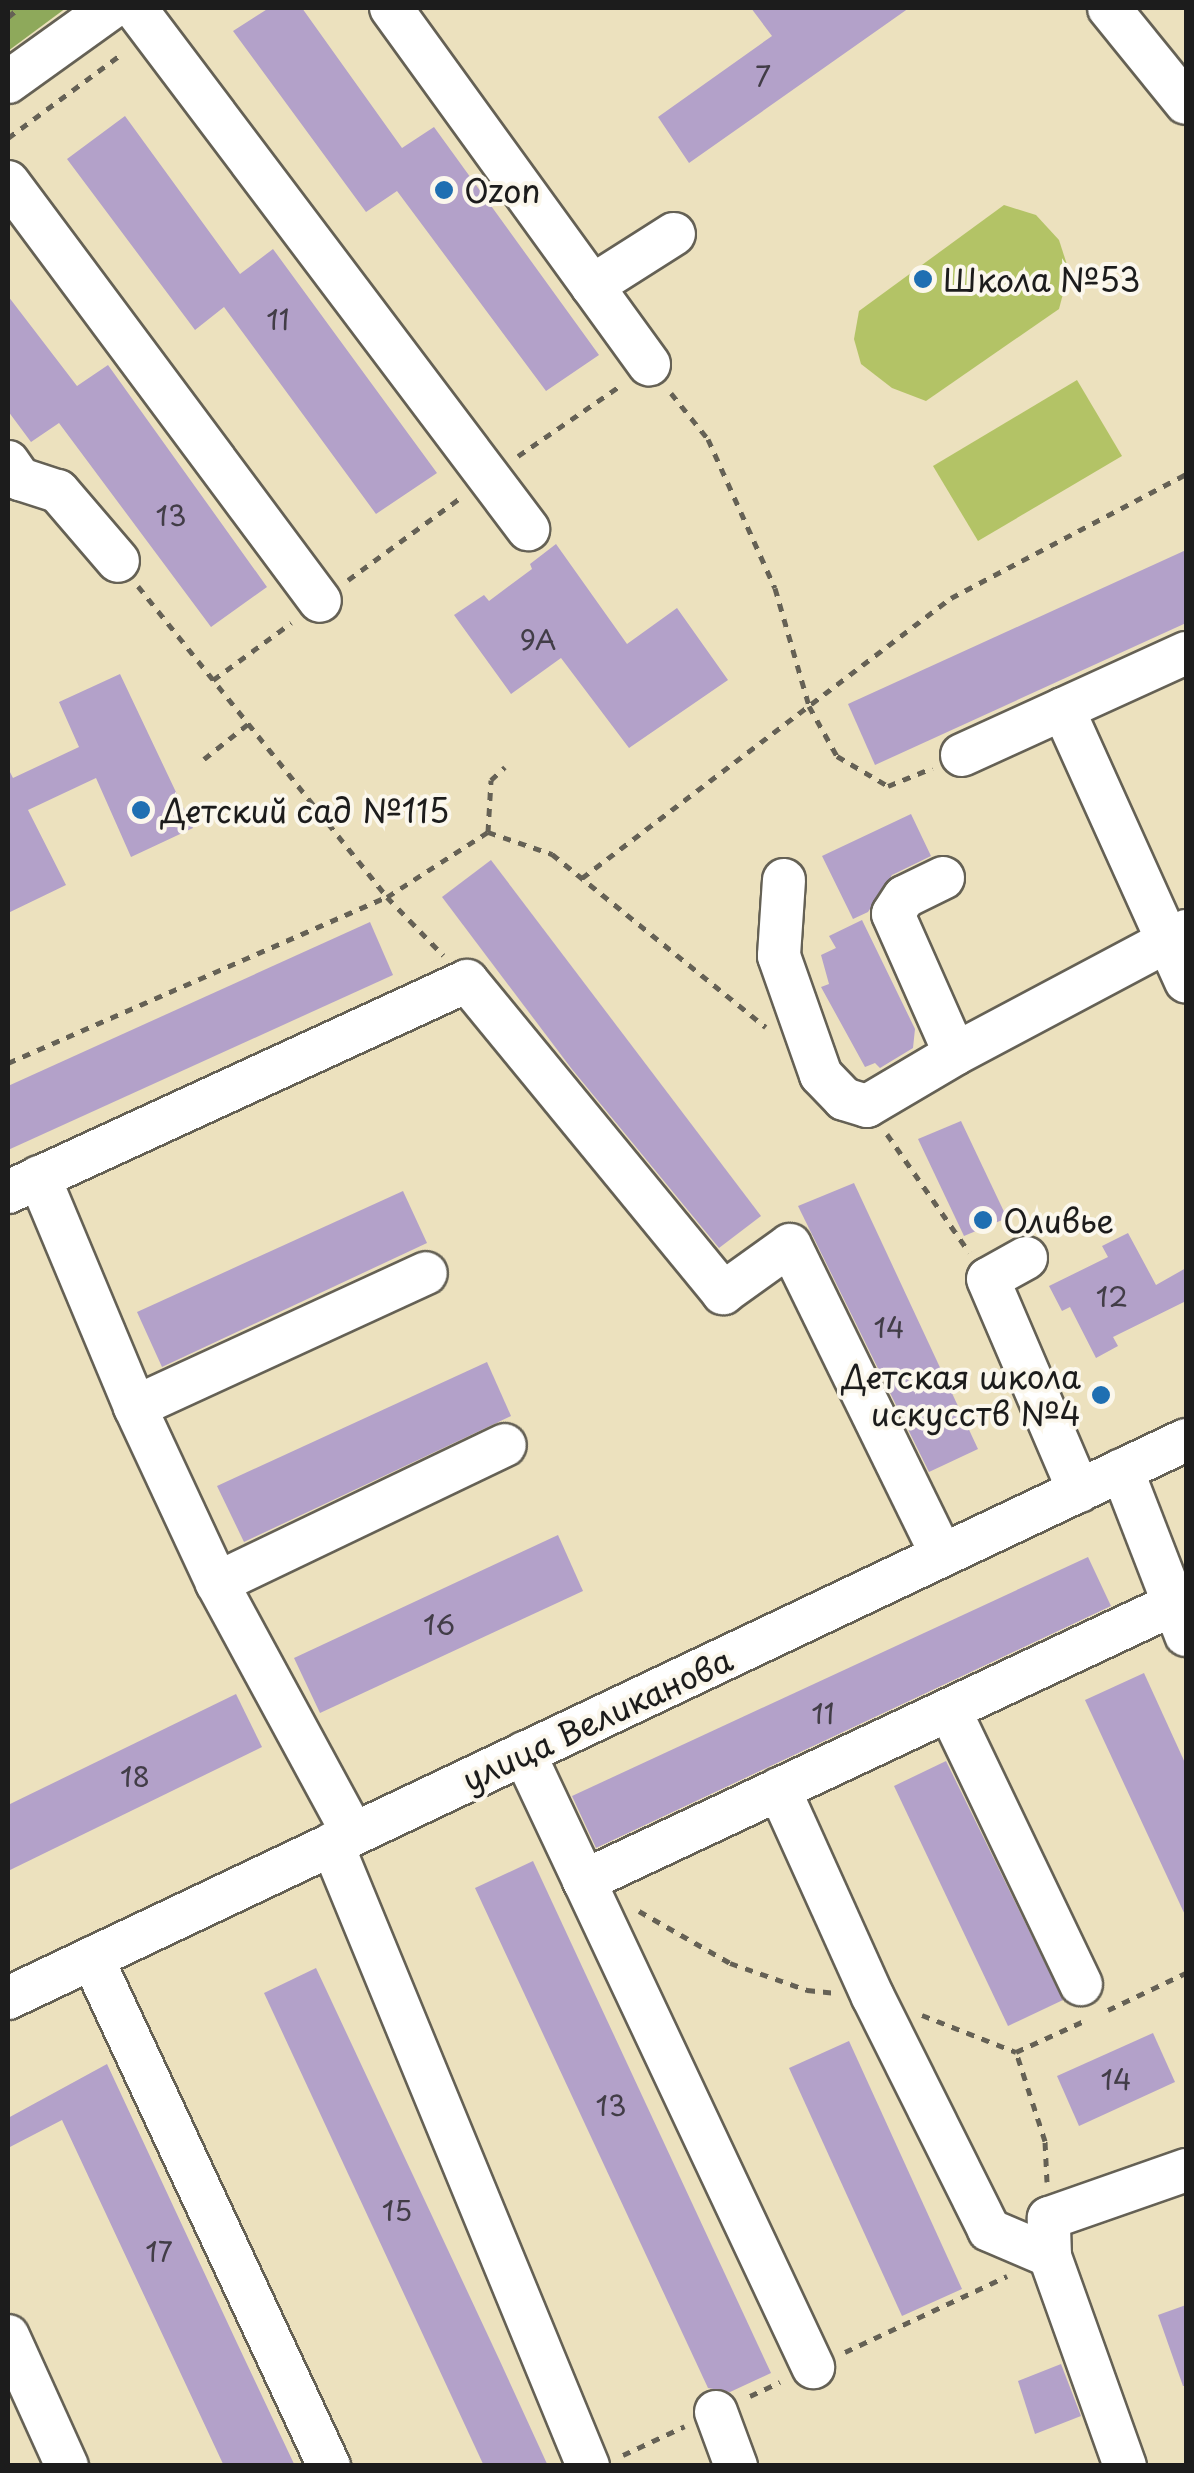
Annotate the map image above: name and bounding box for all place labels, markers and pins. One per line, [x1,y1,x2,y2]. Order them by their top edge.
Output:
place label: Ozon [464,171,541,209]
marker: Ozon [433,179,455,201]
place label: Школа №53 [943,260,1141,298]
marker: Школа №53 [912,268,934,290]
place label: Детский сад №115 [161,791,452,829]
marker: Детский сад №115 [130,799,152,821]
place label: Оливье [1003,1201,1114,1239]
marker: Оливье [972,1209,994,1231]
place label: Детская школа искусств №4 [841,1358,1081,1433]
marker: Детская школа искусств №4 [1090,1384,1112,1406]

